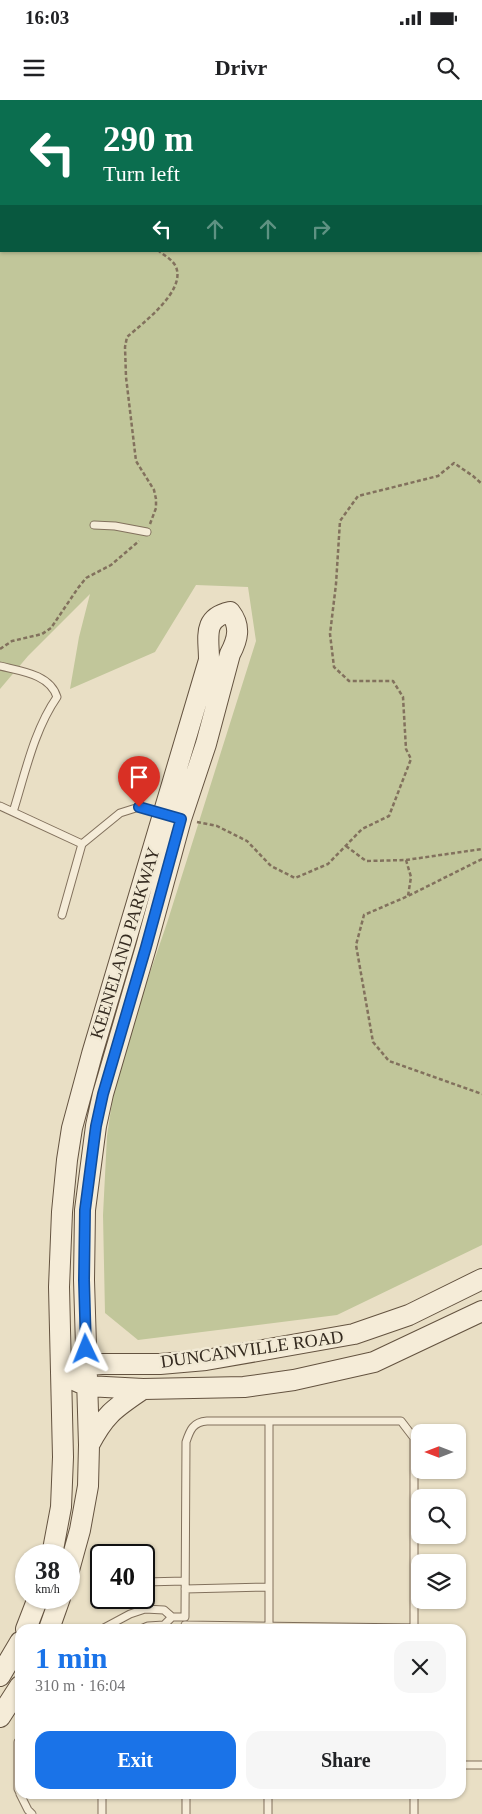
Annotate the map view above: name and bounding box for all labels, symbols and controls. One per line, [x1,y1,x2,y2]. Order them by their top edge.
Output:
text: 16:03 [25,7,69,28]
icon: menu [20,54,48,82]
icon: search [434,54,462,82]
text: Drivr [215,55,267,80]
icon: left [20,120,85,185]
text: 290 m [103,120,193,159]
text: Turn left [103,161,180,186]
icon: left [148,215,176,243]
icon: ahead [201,215,229,243]
icon: ahead [254,215,282,243]
icon: right [307,215,335,243]
pin [118,756,160,807]
icon: arrive [125,763,153,791]
street label: KEENELAND PARKWAY [86,845,164,1041]
position arrow [59,1322,111,1374]
street label: DUNCANVILLE ROAD [159,1326,345,1372]
north arrow [411,1424,466,1479]
map controls [411,1424,466,1609]
button: search [411,1489,466,1544]
speed limit sign: 40 [90,1544,155,1609]
button: layers [411,1554,466,1609]
text: 38 [35,1557,60,1584]
text: km/h [35,1582,60,1596]
text: 1 min [35,1641,108,1674]
button: close [394,1641,446,1693]
text: 310 m · 16:04 [35,1677,125,1694]
button: Exit [35,1731,236,1789]
button: Share [246,1731,446,1789]

